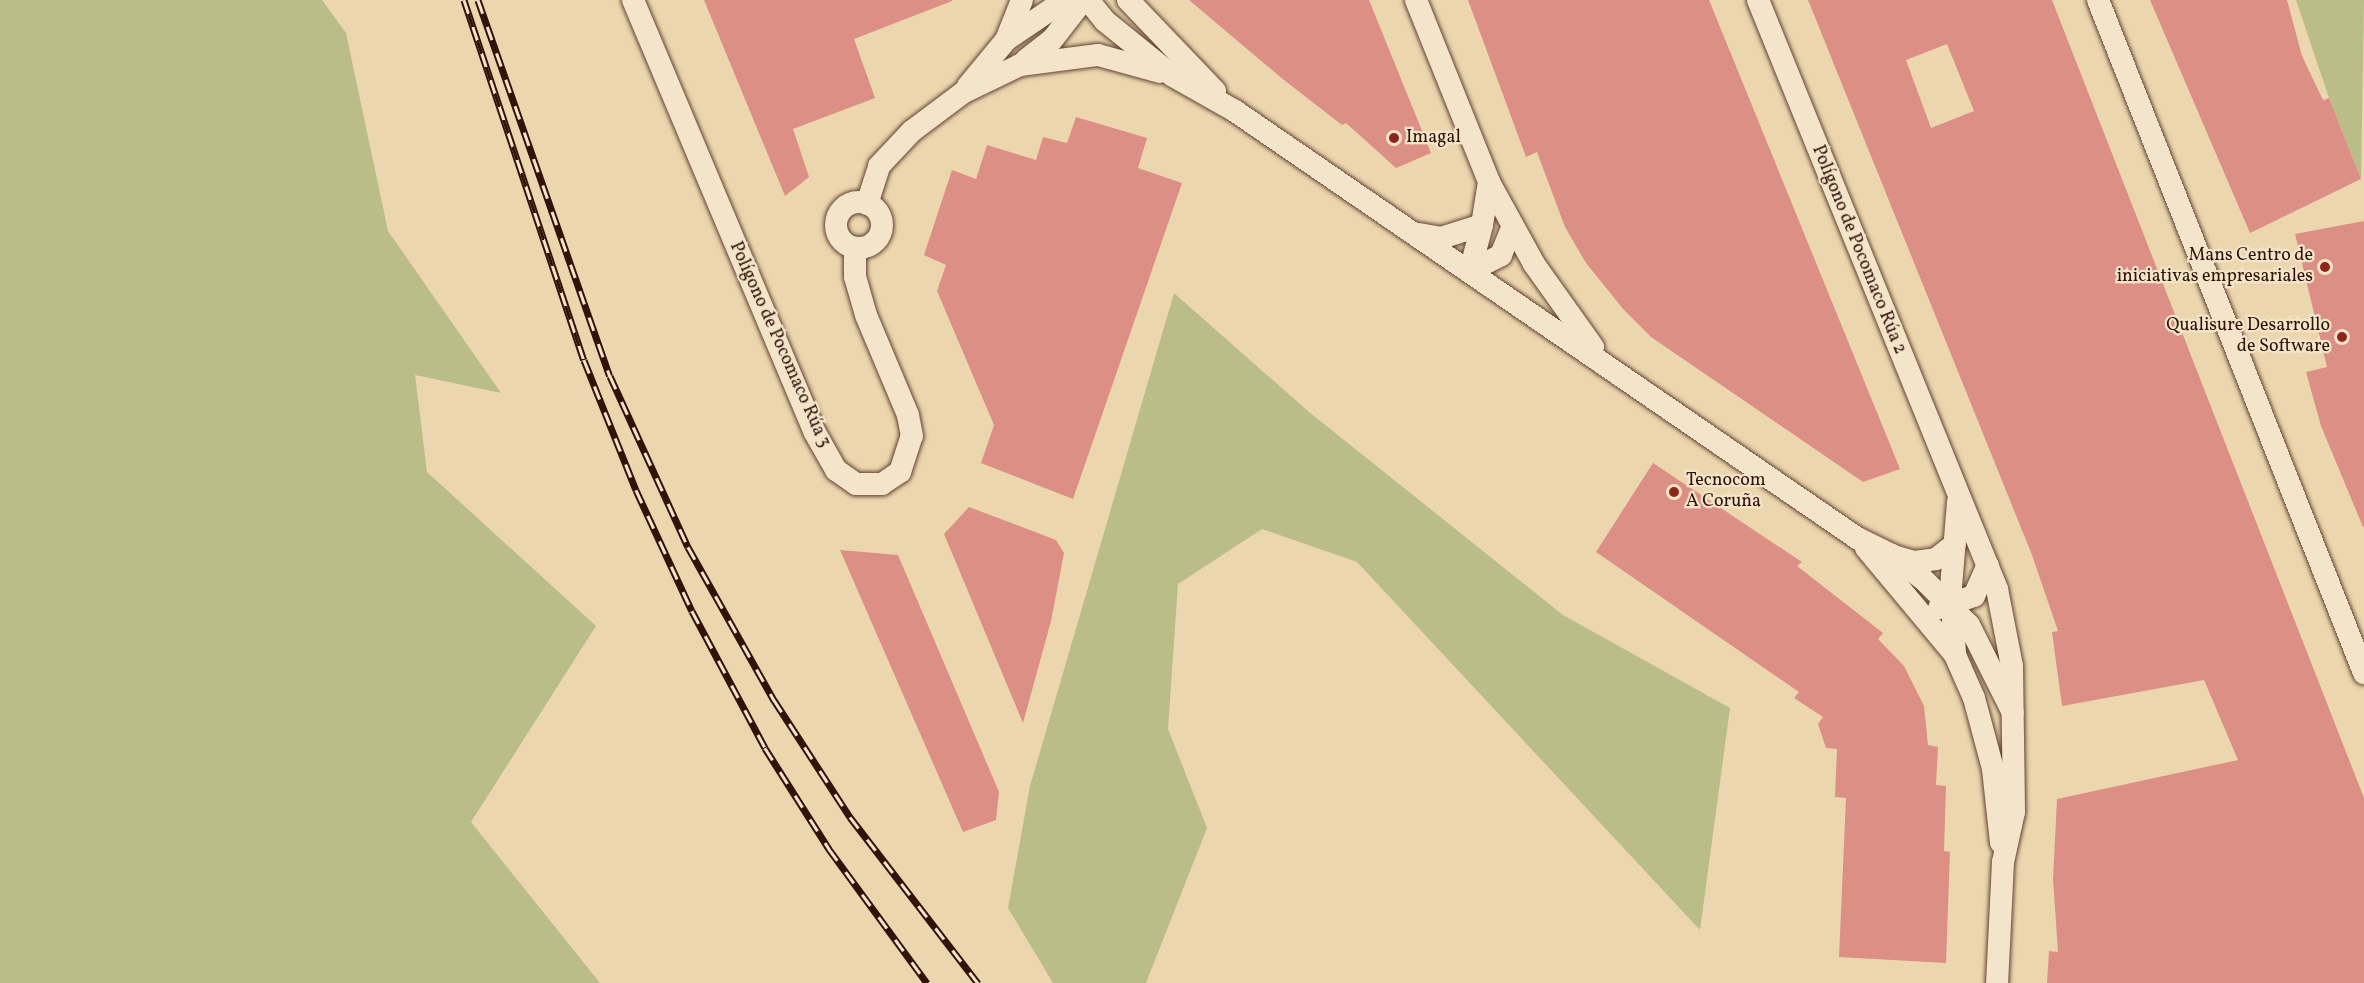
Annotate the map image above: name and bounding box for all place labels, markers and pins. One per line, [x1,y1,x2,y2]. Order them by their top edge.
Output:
place label: Imagal [1406,127,1461,149]
marker: Imagal [1387,131,1401,145]
place label: Mans Centro de iniciativas empresariales [2117,246,2313,288]
marker: Mans Centro de iniciativas empresariales [2318,260,2332,274]
place label: Qualisure Desarrollo de Software [2166,316,2330,358]
marker: Qualisure Desarrollo de Software [2335,330,2349,344]
place label: Tecnocom A Coruña [1686,471,1766,514]
marker: Tecnocom A Coruña [1667,485,1681,499]

